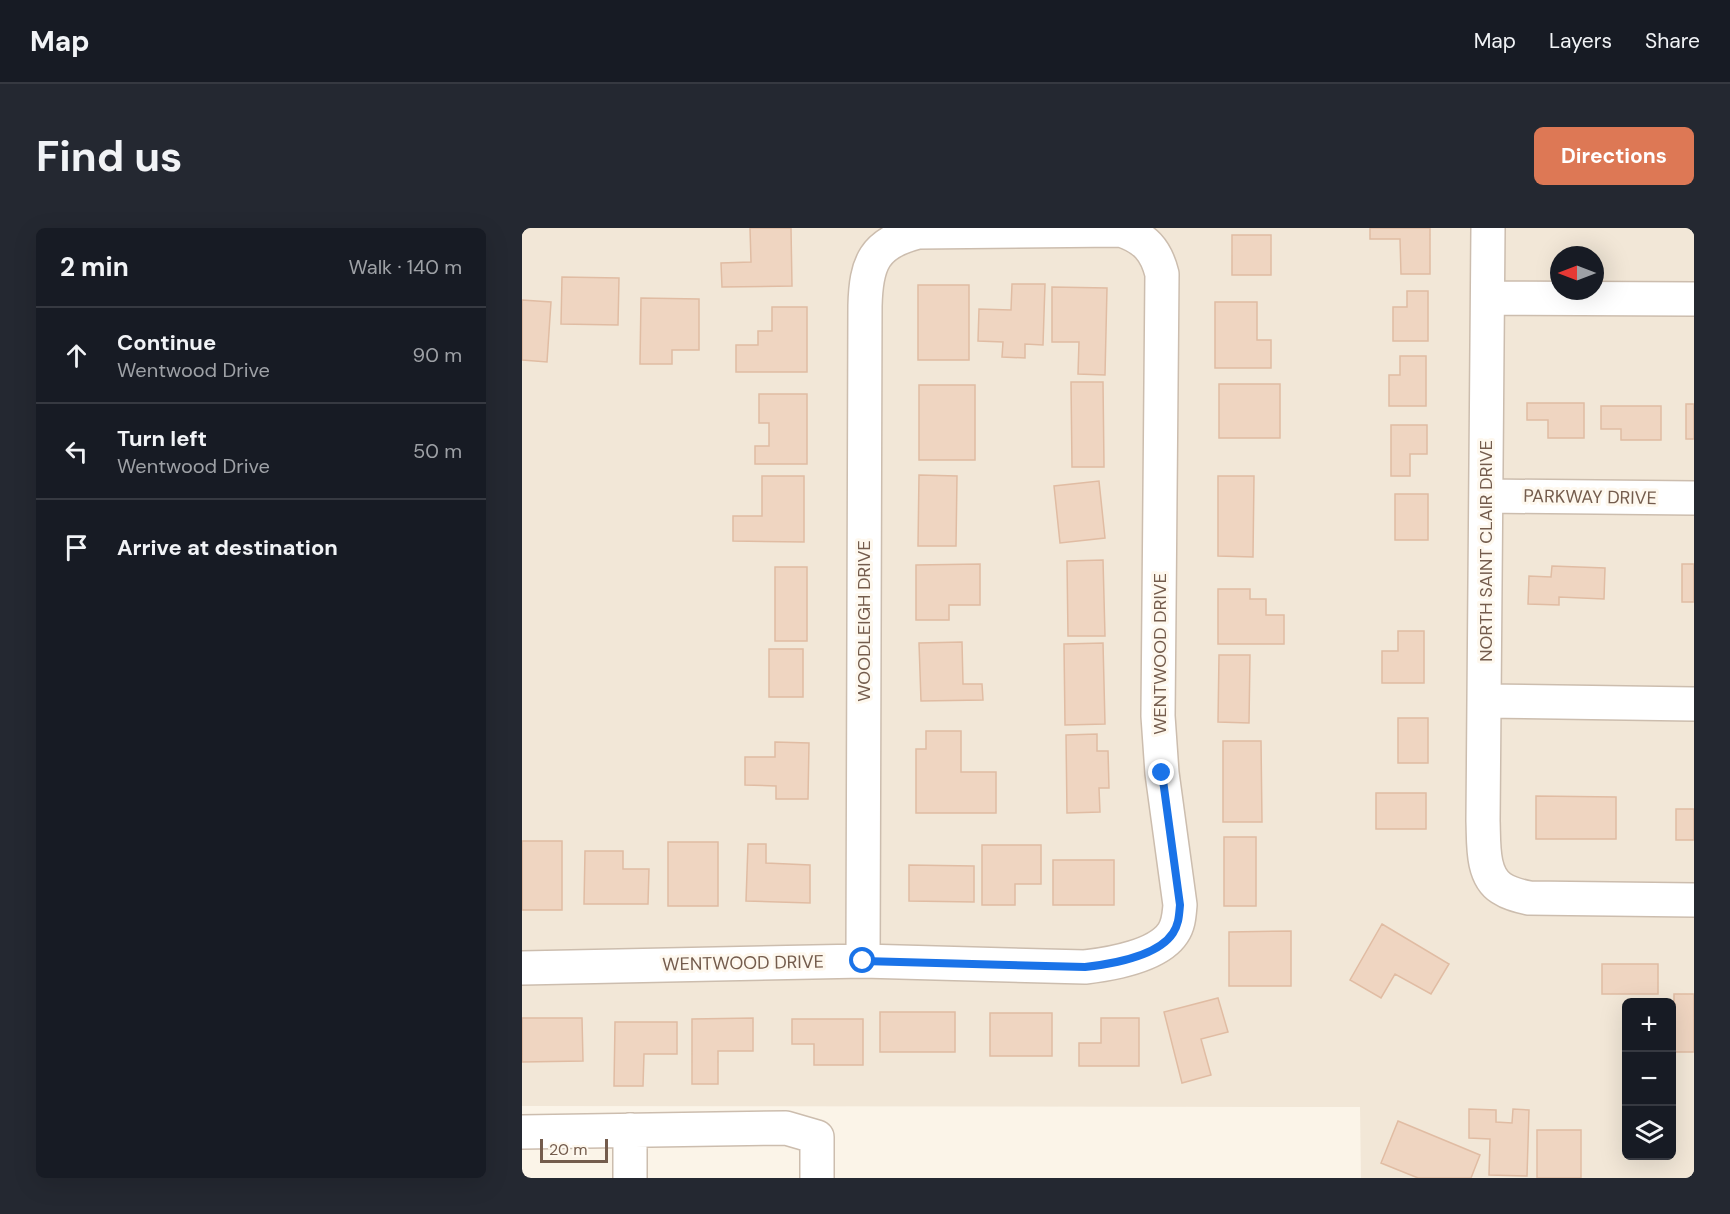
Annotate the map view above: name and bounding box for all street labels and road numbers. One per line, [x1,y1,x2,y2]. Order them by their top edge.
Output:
street label: NORTH SAINT CLAIR DRIVE [1474,440,1498,662]
street label: PARKWAY DRIVE [1523,484,1657,510]
street label: WOODLEIGH DRIVE [852,540,876,702]
street label: WENTWOOD DRIVE [1148,573,1172,735]
street label: WENTWOOD DRIVE [662,950,824,976]

